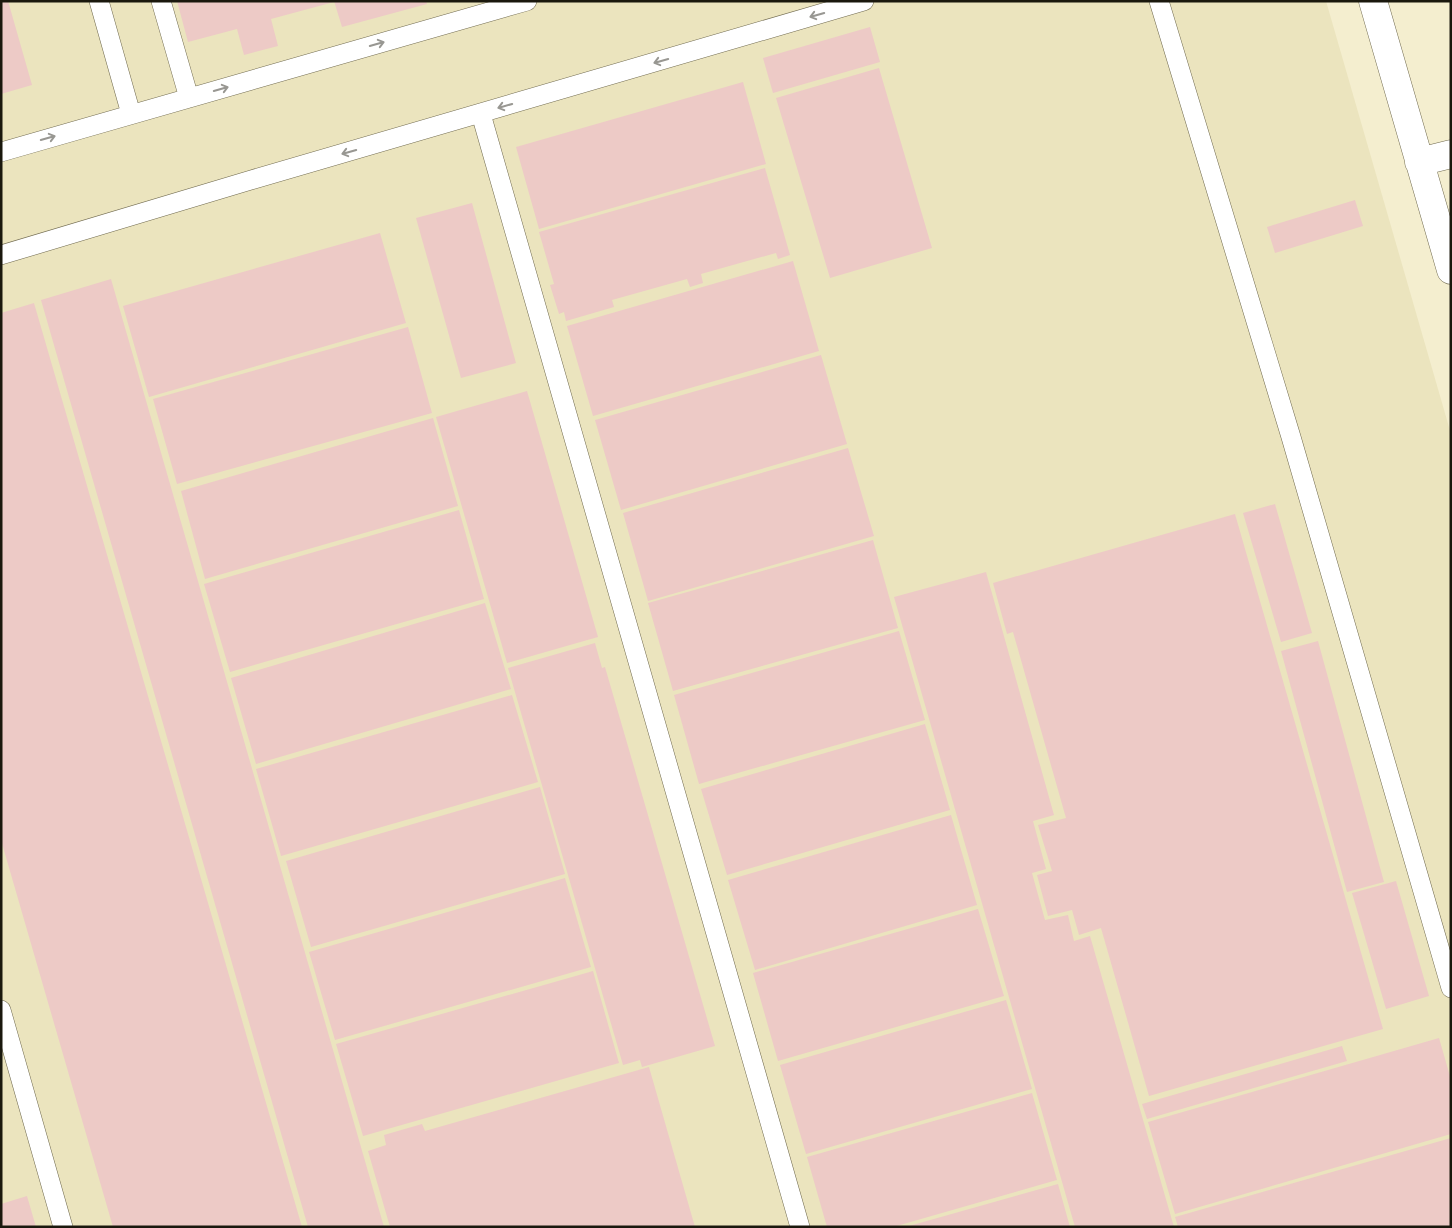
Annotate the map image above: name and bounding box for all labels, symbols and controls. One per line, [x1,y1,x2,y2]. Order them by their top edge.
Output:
one-way arrow [810,11,826,20]
one-way arrow [369,39,385,49]
one-way arrow [654,56,670,66]
one-way arrow [213,84,229,93]
one-way arrow [498,102,514,112]
one-way arrow [40,133,56,143]
one-way arrow [342,147,358,157]

